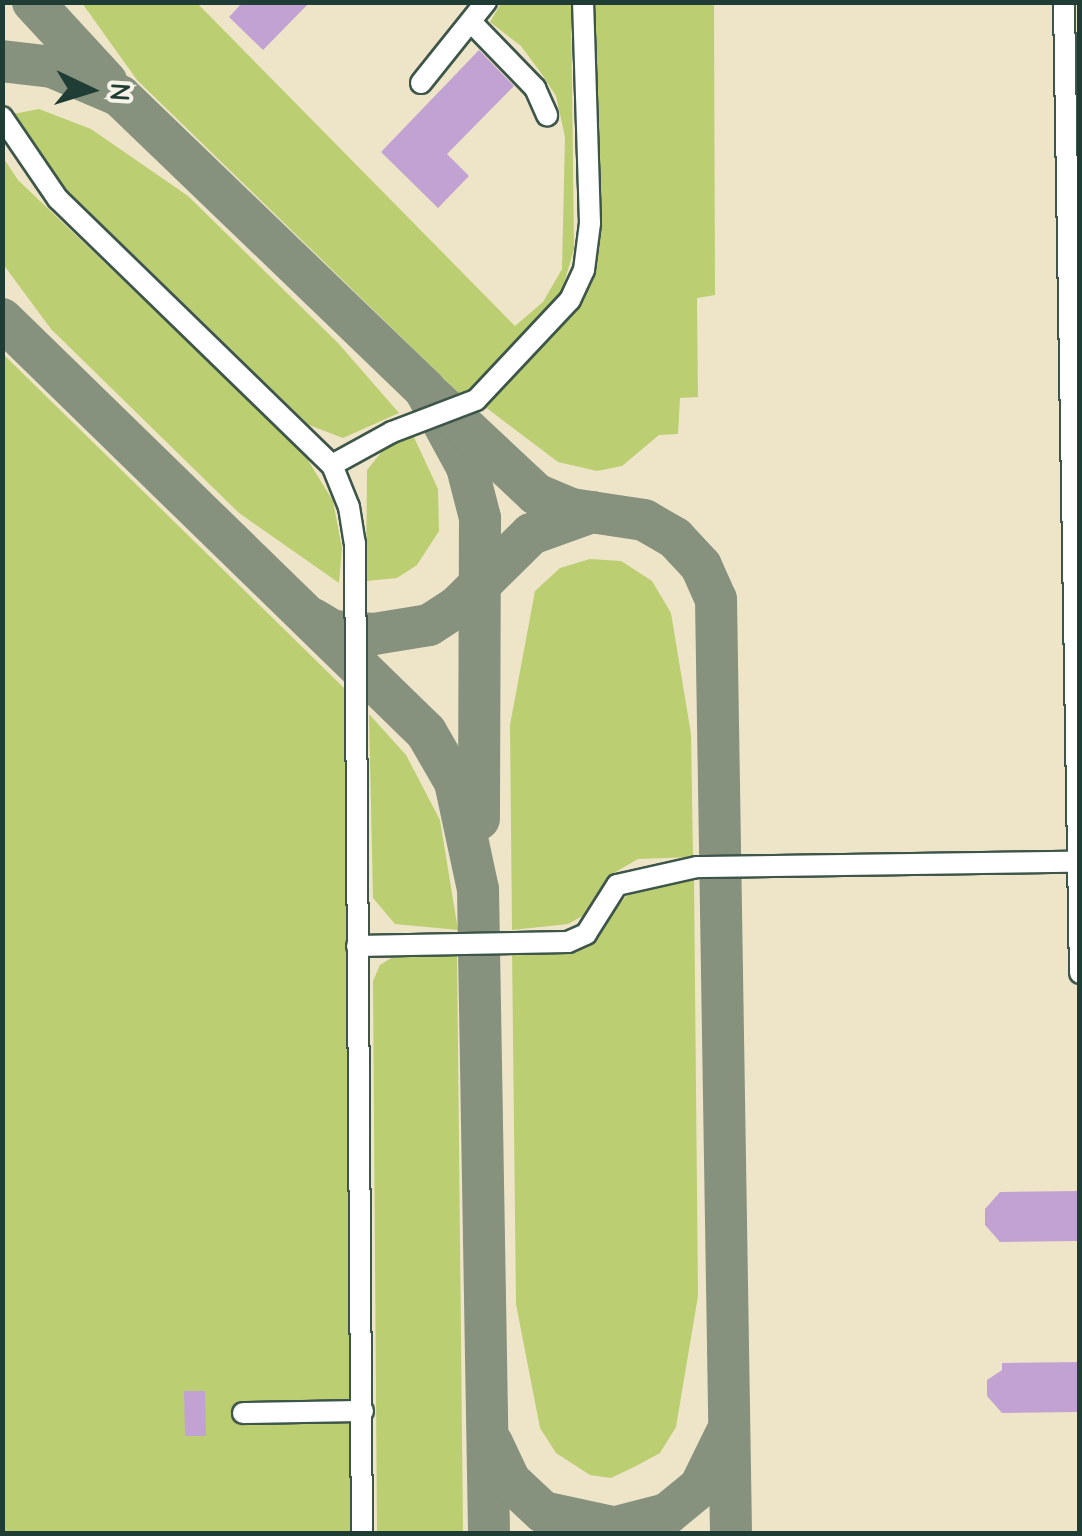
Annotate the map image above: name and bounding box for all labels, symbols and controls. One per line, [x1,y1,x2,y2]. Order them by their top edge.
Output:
north arrow [40,40,140,140]
text: N [103,82,137,102]

